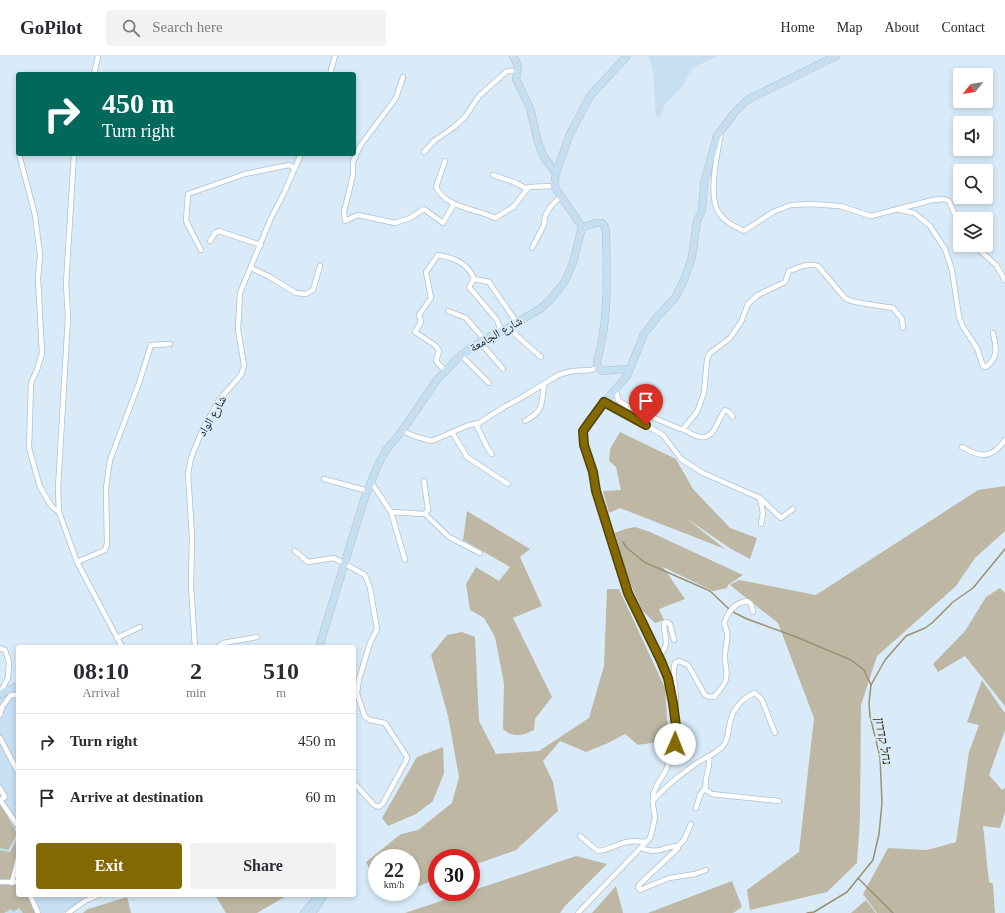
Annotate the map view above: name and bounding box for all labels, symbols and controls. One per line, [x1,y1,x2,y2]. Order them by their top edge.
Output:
search box [106,10,386,46]
text: GoPilot [20,17,82,38]
icon: search [120,17,142,39]
text: Search here [152,19,223,35]
text: Home [781,20,815,35]
text: Map [837,20,862,35]
text: About [884,20,919,35]
text: Contact [941,20,985,35]
north arrow [953,68,993,108]
map controls [953,68,993,252]
icon: right [36,88,88,140]
text: 450 m [102,88,174,119]
button: sound [953,116,993,156]
text: Turn right [102,121,175,141]
button: search [953,164,993,204]
button: layers [953,212,993,252]
street label: شارع الجامعة [467,313,525,355]
pin [629,384,663,425]
icon: arrive [635,390,657,412]
street label: شارع الواد [195,393,230,439]
text: 08:10 [73,658,129,684]
text: 2 [190,658,202,684]
text: 510 [263,658,299,684]
text: Arrival [82,685,120,700]
text: min [186,685,206,700]
text: m [276,685,286,700]
water label: נחל קדרון [872,716,895,766]
position arrow [654,723,696,765]
icon: right [36,731,58,753]
text: Turn right [70,733,137,749]
text: 450 m [298,733,336,749]
icon: arrive [36,787,58,809]
text: Arrive at destination [70,789,203,805]
text: 60 m [306,789,336,805]
button: Exit [36,843,182,889]
button: Share [190,843,336,889]
speed limit sign: 30 [428,849,480,901]
text: 22 [384,859,404,881]
text: km/h [384,879,404,890]

